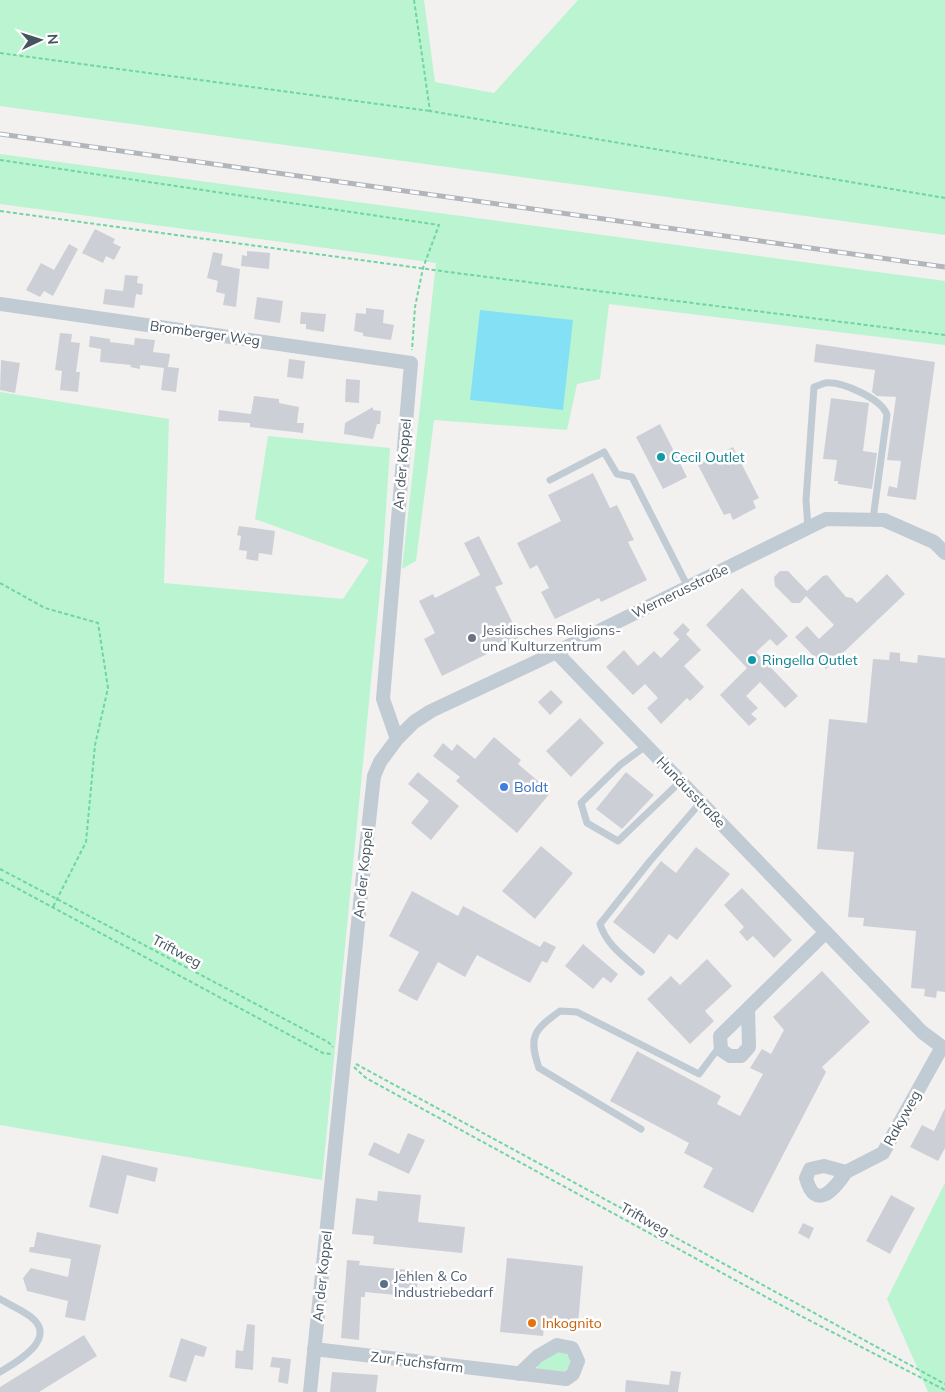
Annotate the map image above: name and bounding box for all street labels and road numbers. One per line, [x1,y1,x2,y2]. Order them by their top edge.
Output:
street label: Bromberger Weg [149,316,261,350]
street label: An der Koppel [389,418,415,510]
street label: Wernerusstraße [629,560,731,622]
street label: Hunäusstraße [653,753,729,831]
street label: An der Koppel [349,827,377,919]
street label: Triftweg [149,931,205,971]
street label: Rakyweg [879,1087,925,1149]
street label: Triftweg [617,1198,673,1240]
street label: An der Koppel [308,1230,336,1322]
street label: Zur Fuchsfarm [370,1347,464,1377]

